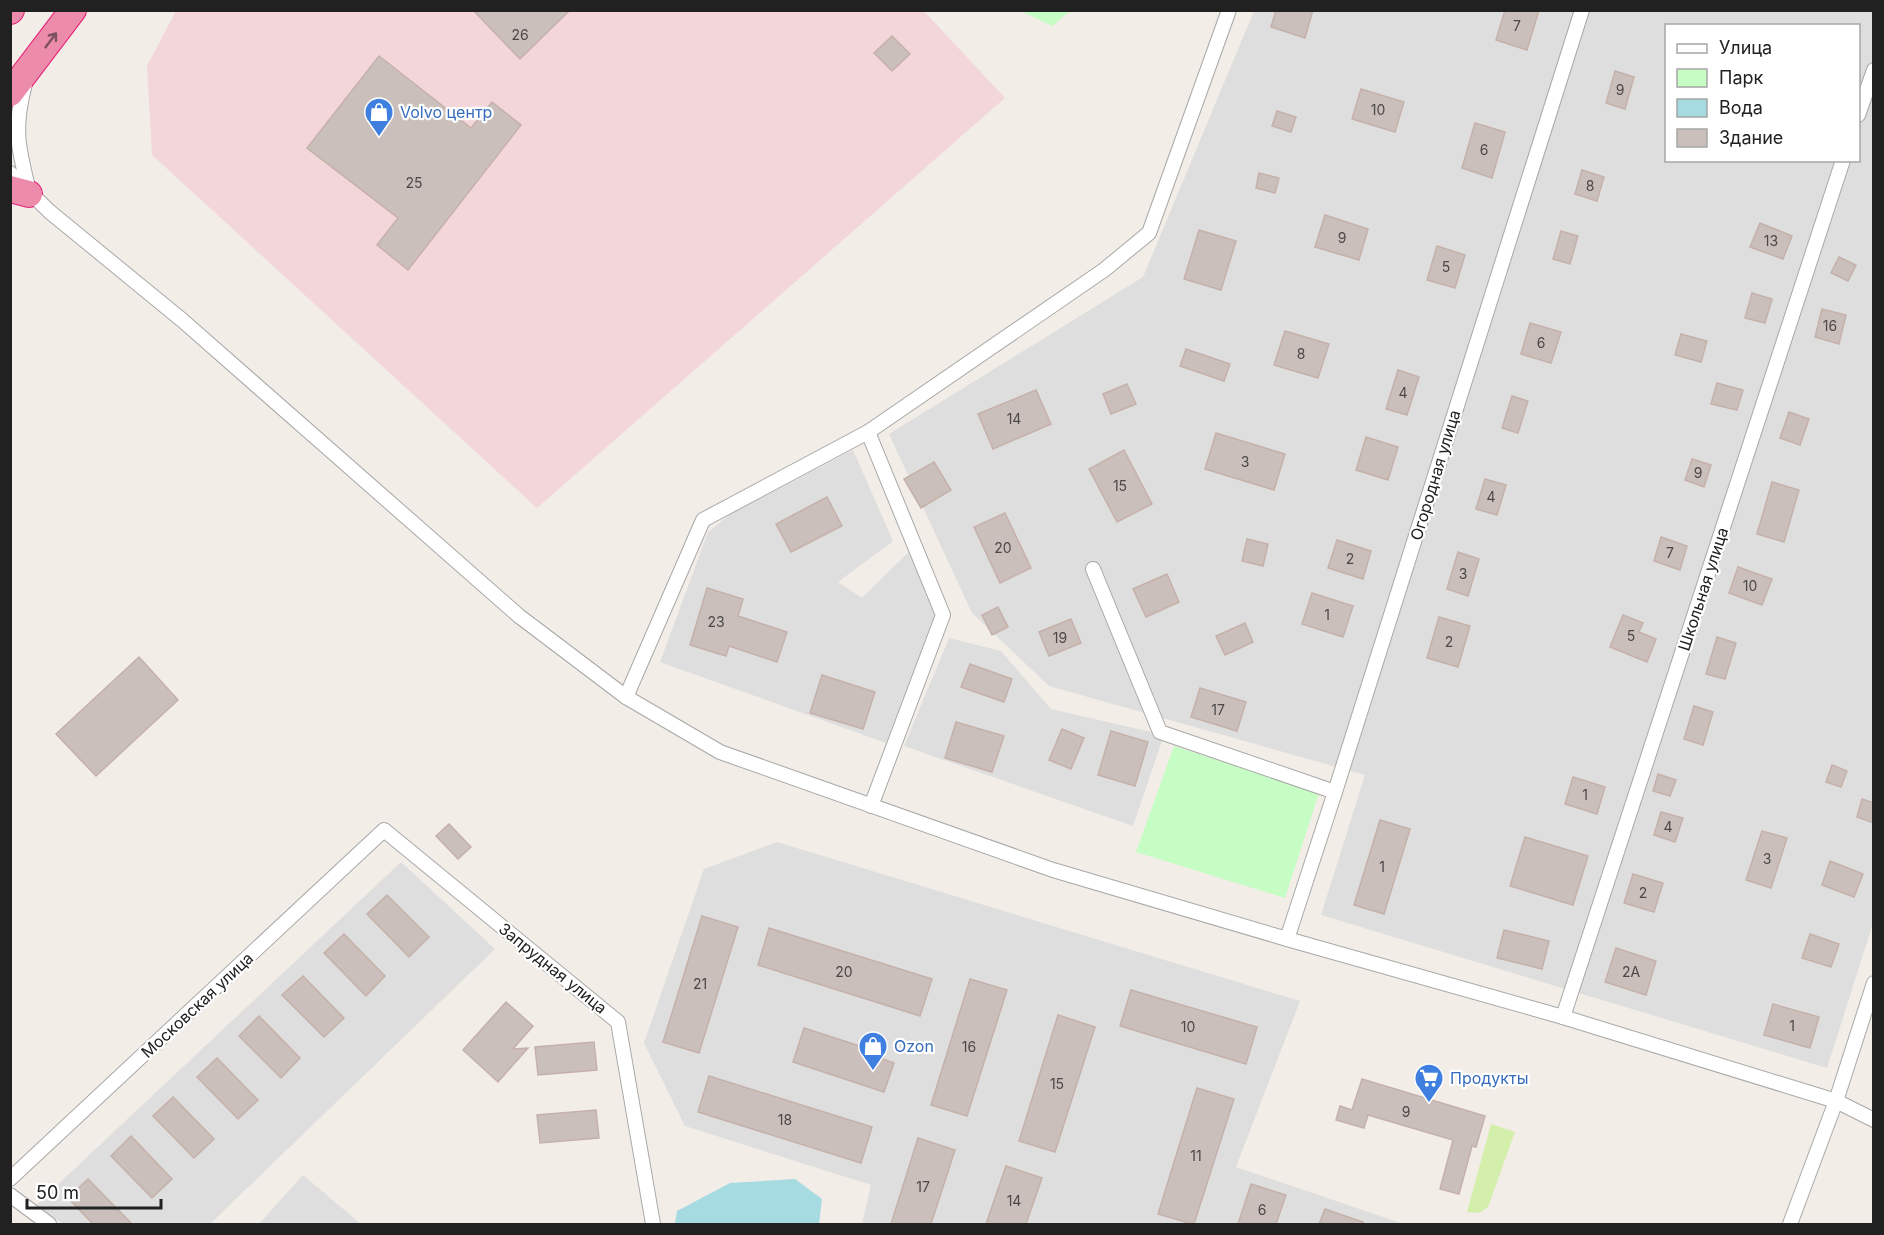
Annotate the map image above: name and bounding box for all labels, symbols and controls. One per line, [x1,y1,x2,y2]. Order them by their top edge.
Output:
house number: 7 [1513,17,1521,34]
legend [1665,24,1860,162]
house number: 26 [511,26,529,43]
one-way arrow [44,32,57,48]
text: Улица [1719,37,1772,58]
text: Парк [1719,67,1764,88]
house number: 9 [1616,81,1624,98]
shop icon: Volvo центр [363,96,395,138]
text: Вода [1719,97,1763,118]
house number: 10 [1371,101,1385,118]
place label: Volvo центр [400,102,492,122]
text: Здание [1719,127,1783,148]
house number: 6 [1480,141,1488,158]
house number: 25 [405,174,423,191]
house number: 8 [1586,177,1594,194]
house number: 9 [1338,229,1346,246]
house number: 13 [1764,232,1778,249]
house number: 5 [1442,258,1450,275]
house number: 16 [1823,317,1837,334]
house number: 6 [1537,334,1545,351]
house number: 8 [1297,345,1305,362]
house number: 4 [1398,384,1408,401]
street label: Огородная улица [1406,407,1464,543]
house number: 14 [1007,410,1021,427]
house number: 3 [1241,453,1249,470]
house number: 9 [1694,464,1702,481]
house number: 15 [1113,477,1127,494]
house number: 4 [1486,488,1496,505]
street label: Школьная улица [1674,525,1732,653]
house number: 20 [994,539,1012,556]
house number: 7 [1666,544,1674,561]
house number: 2 [1346,550,1354,567]
house number: 3 [1459,565,1467,582]
house number: 10 [1743,577,1757,594]
house number: 1 [1324,606,1330,623]
house number: 23 [707,613,725,630]
house number: 5 [1627,627,1635,644]
house number: 19 [1053,629,1067,646]
house number: 2 [1445,633,1453,650]
house number: 17 [1211,701,1225,718]
house number: 1 [1582,786,1588,803]
house number: 4 [1663,818,1673,835]
house number: 3 [1763,850,1771,867]
house number: 1 [1379,858,1385,875]
house number: 2 [1639,884,1647,901]
street label: Запрудная улица [495,918,611,1018]
street label: Московская улица [137,948,257,1062]
house number: 20 [835,963,853,980]
house number: 2А [1622,963,1640,980]
house number: 21 [693,975,707,992]
house number: 1 [1789,1017,1795,1034]
house number: 10 [1181,1018,1195,1035]
shop icon: Ozon [857,1030,889,1072]
place label: Ozon [894,1036,934,1056]
house number: 16 [962,1038,976,1055]
supermarket icon: Продукты [1413,1062,1445,1104]
place label: Продукты [1450,1068,1528,1088]
house number: 15 [1050,1075,1064,1092]
house number: 9 [1402,1103,1410,1120]
house number: 18 [778,1111,792,1128]
house number: 11 [1190,1147,1202,1164]
scale bar [27,1172,160,1210]
house number: 17 [916,1178,930,1195]
text: 50 m [36,1182,79,1203]
house number: 14 [1007,1192,1021,1209]
house number: 6 [1258,1201,1266,1218]

